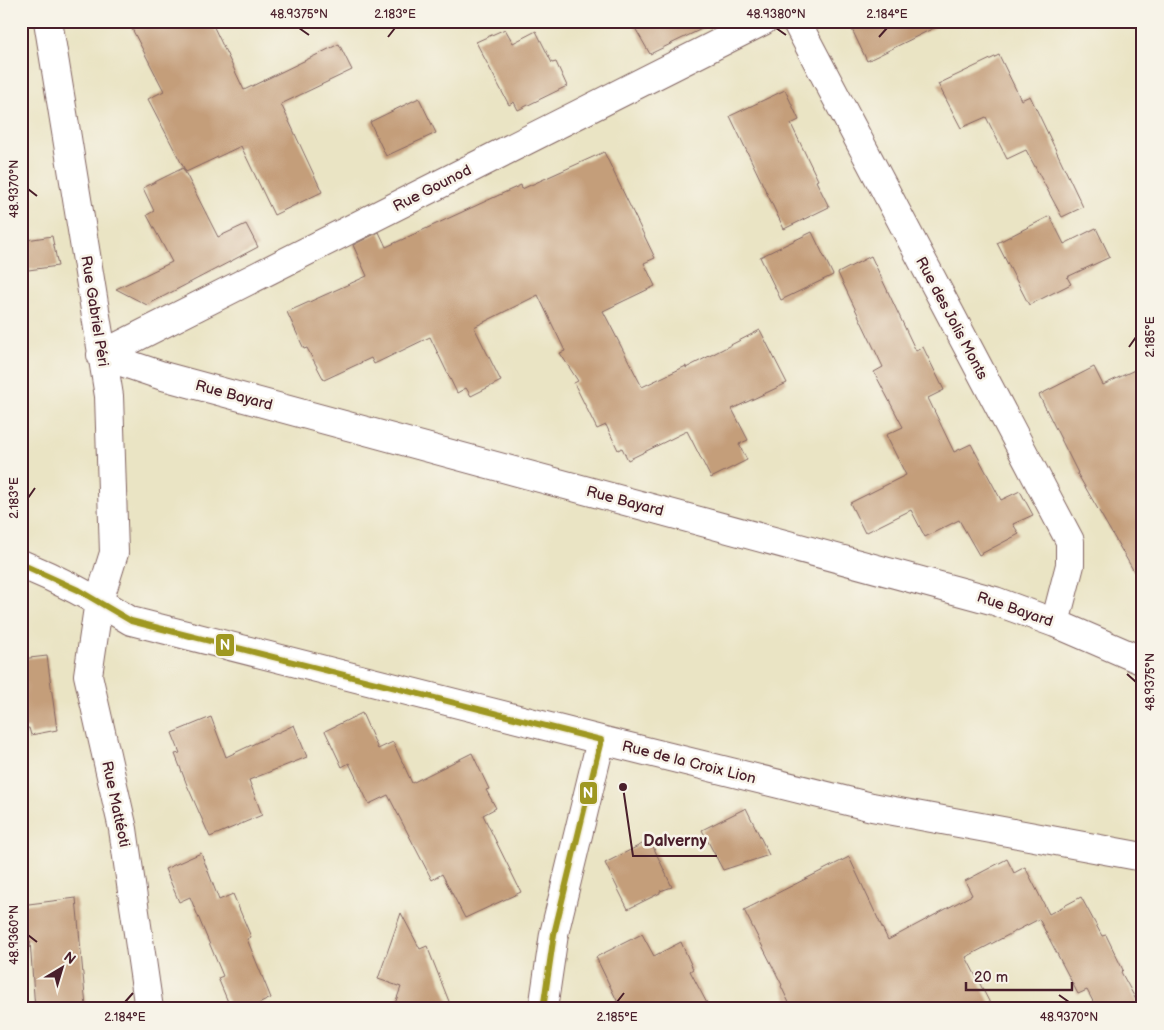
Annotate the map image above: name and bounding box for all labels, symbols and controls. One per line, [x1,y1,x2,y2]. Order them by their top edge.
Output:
text: 48.9375°N [270,7,328,22]
text: 2.183°E [374,7,416,22]
text: 48.9380°N [746,7,806,22]
text: 2.184°E [866,7,908,22]
text: 48.9370°N [7,160,22,218]
street label: Rue Gounod [390,161,475,216]
street label: Rue Gabriel Péri [76,254,113,368]
street label: Rue des Jolis Monts [911,254,992,383]
text: 2.185°E [1143,316,1158,358]
street label: Rue Bayard [193,376,275,415]
text: 2.183°E [7,477,22,519]
street label: Rue Bayard [584,482,666,521]
street label: Rue Bayard [974,588,1055,631]
line badge: N [215,633,235,657]
text: N [220,637,230,654]
text: 48.9375°N [1143,653,1158,711]
street label: Rue de la Croix Lion [620,737,758,788]
street label: Rue Mattéoti [97,759,134,849]
line badge: N [579,781,598,805]
text: N [583,785,593,802]
callout: Dalverny [633,825,717,856]
text: Dalverny [643,832,707,851]
text: 48.9360°N [7,905,22,965]
north arrow [38,942,88,992]
text: N [60,948,79,968]
scale bar [966,960,1073,992]
text: 20 m [974,968,1008,987]
text: 2.184°E [104,1010,146,1025]
text: 2.185°E [596,1010,638,1025]
text: 48.9370°N [1040,1010,1098,1025]

